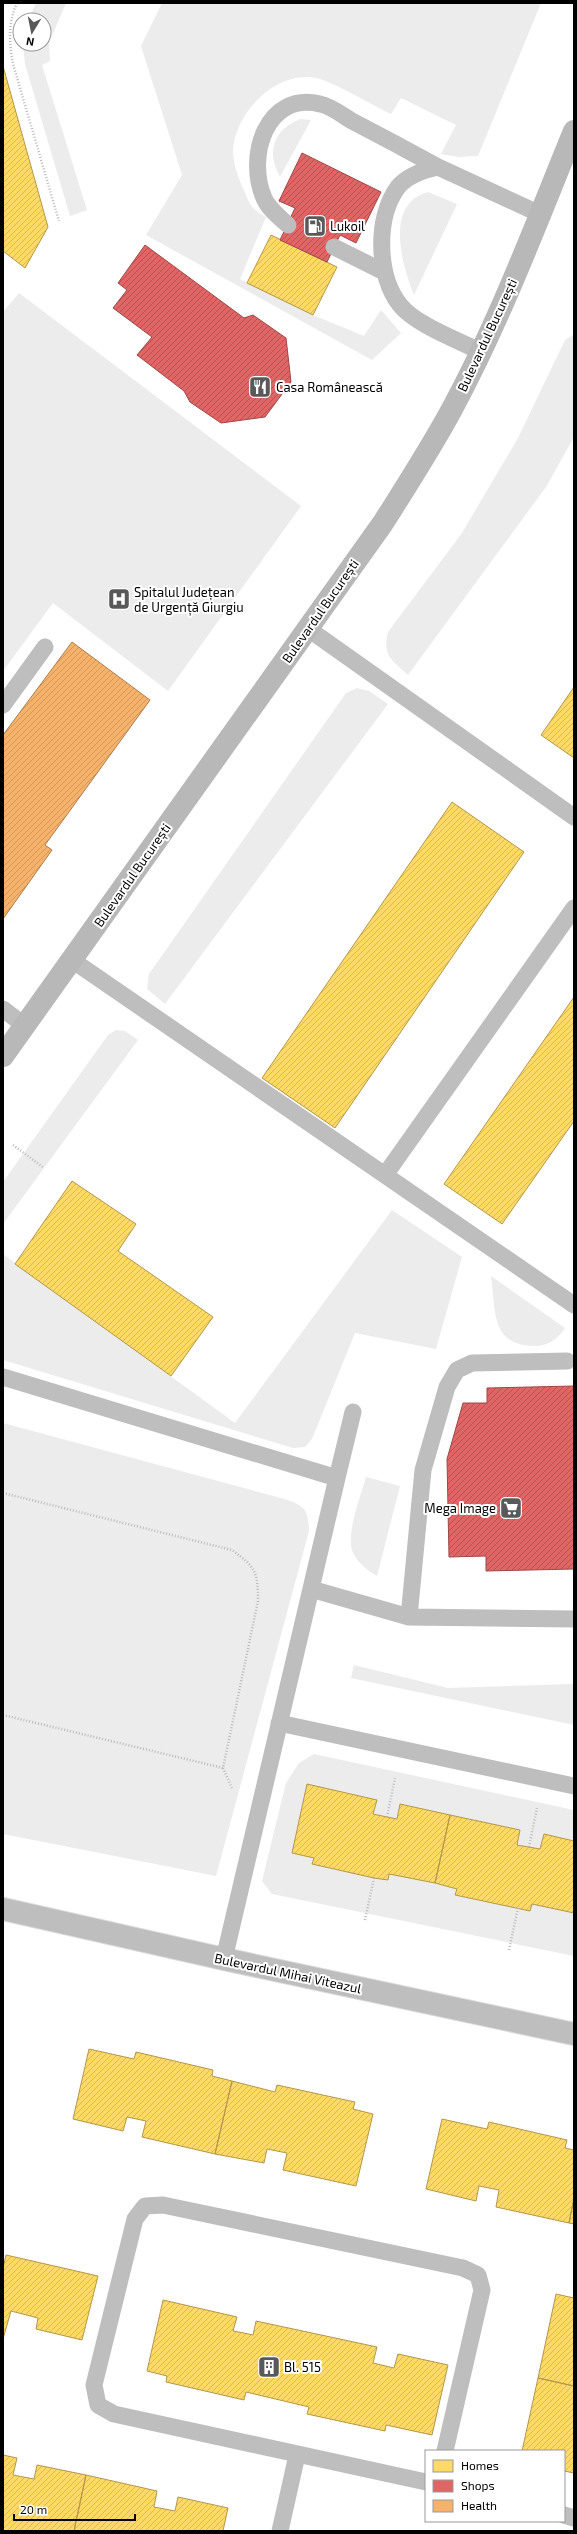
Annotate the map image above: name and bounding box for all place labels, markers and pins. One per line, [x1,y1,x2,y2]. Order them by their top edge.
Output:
fuel station icon: Lukoil [302,213,328,239]
place label: Lukoil [330,218,365,234]
restaurant icon: Casa Românească [247,374,273,400]
place label: Casa Românească [276,379,383,395]
place label: Spitalul Județean de Urgență Giurgiu [134,584,244,616]
hospital icon: Spitalul Județean de Urgență Giurgiu [106,586,132,612]
supermarket icon: Mega Image [498,1495,524,1521]
place label: Mega Image [424,1500,496,1516]
building icon: Bl. 515 [256,2354,282,2380]
place label: Bl. 515 [284,2359,321,2375]

